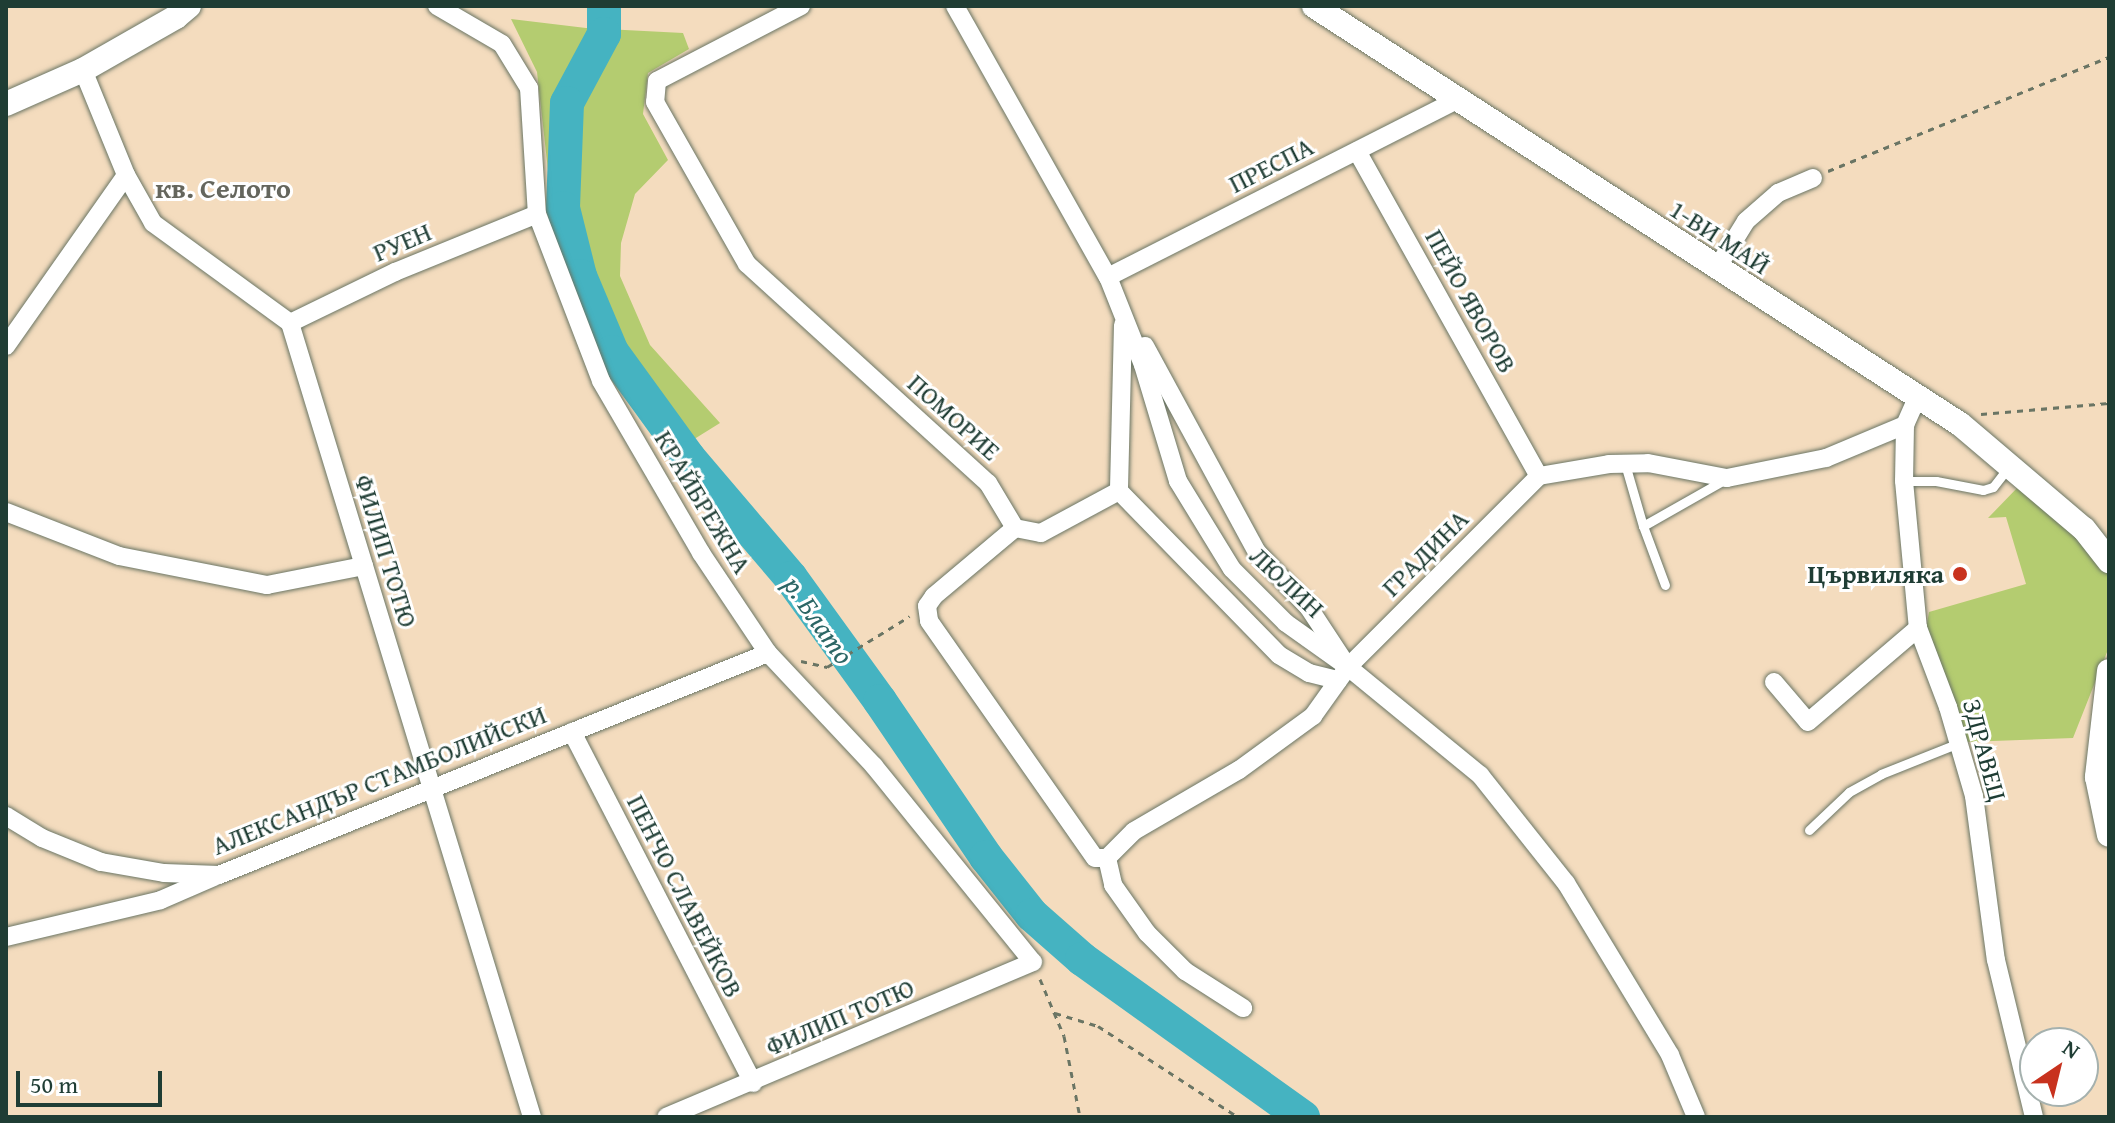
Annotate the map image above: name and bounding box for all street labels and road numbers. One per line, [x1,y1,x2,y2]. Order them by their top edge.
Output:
street label: ПРЕСПА [1224,131,1318,199]
street label: 1-ВИ МАЙ [1664,193,1776,281]
street label: РУЕН [368,216,436,268]
street label: ПЕЙО ЯВОРОВ [1419,224,1523,378]
street label: ПОМОРИЕ [901,367,1007,467]
street label: КРАЙБРЕЖНА [648,425,758,579]
street label: ФИЛИП ТОТЮ [348,471,424,631]
street label: ГРАДИНА [1375,503,1475,603]
street label: ЛЮЛИН [1243,540,1331,624]
street label: ЗДРАВЕЦ [1956,696,2014,804]
street label: АЛЕКСАНДЪР СТАМБОЛИЙСКИ [207,699,551,861]
street label: ПЕНЧО СЛАВЕЙКОВ [621,790,749,1002]
street label: ФИЛИП ТОТЮ [761,972,919,1062]

